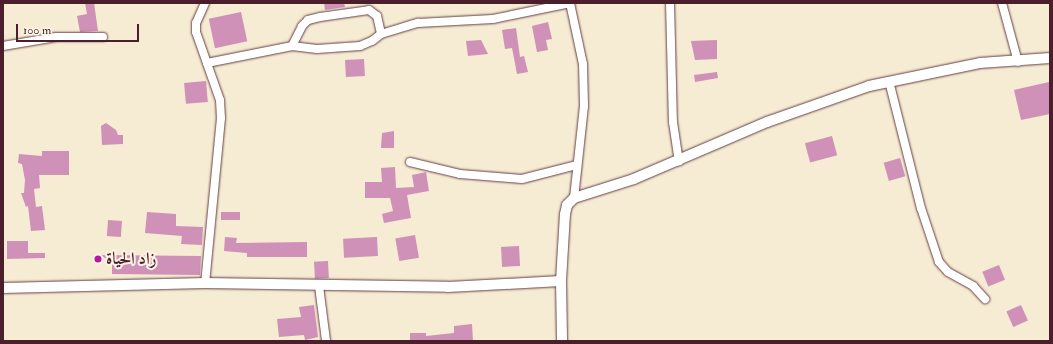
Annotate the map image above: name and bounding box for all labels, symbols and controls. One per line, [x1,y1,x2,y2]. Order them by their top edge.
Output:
scale bar [18,16,141,42]
text: 100 m [23,23,51,38]
place label: زاد الحياة [106,249,156,269]
marker: زاد الحياة [93,254,103,264]

